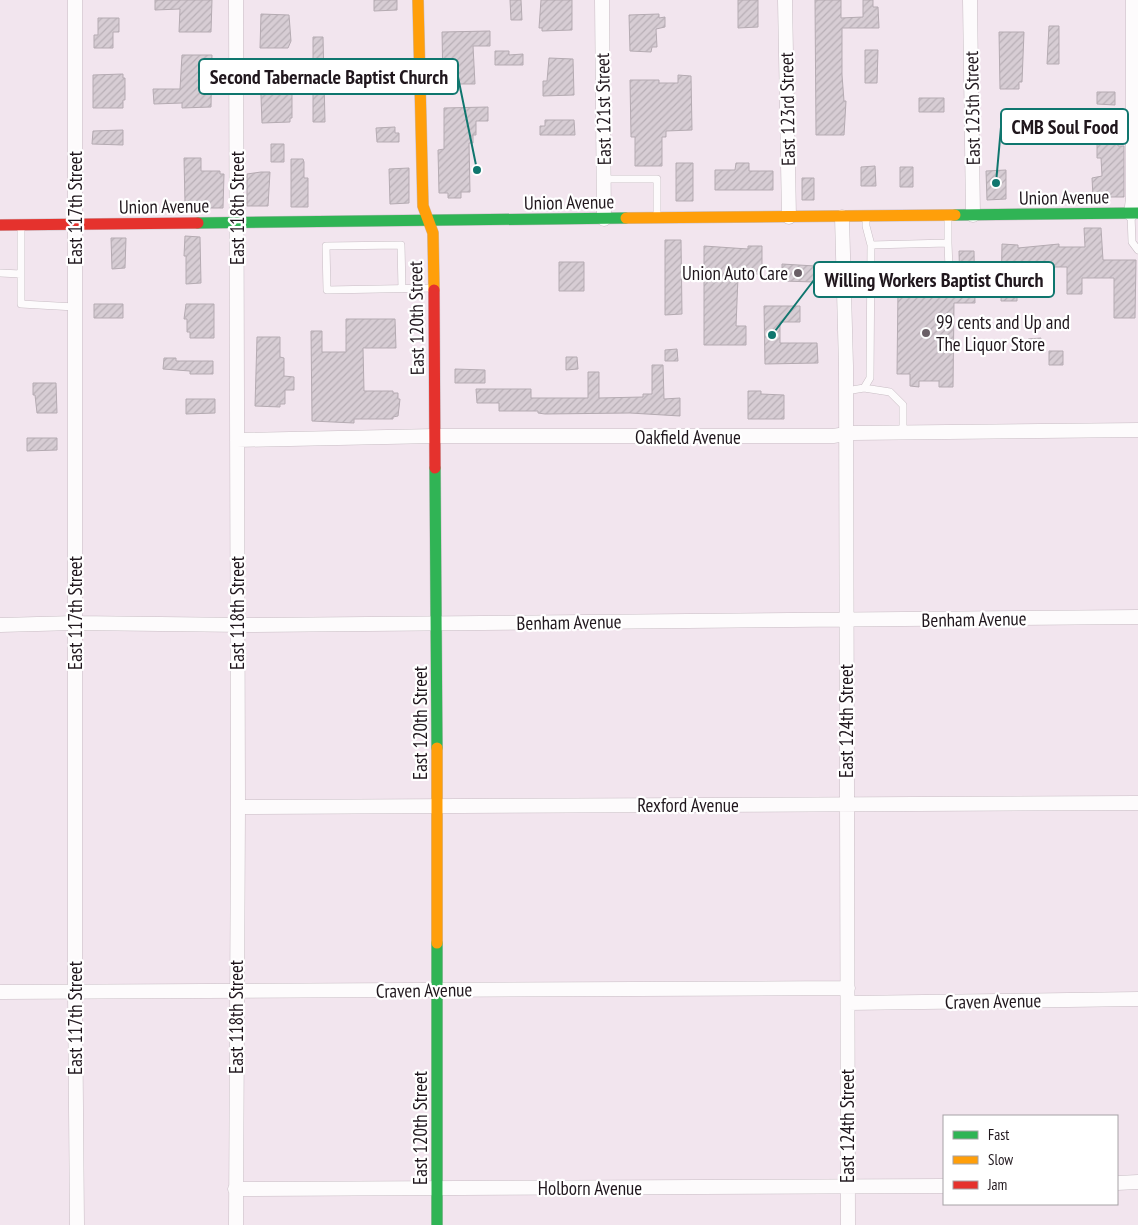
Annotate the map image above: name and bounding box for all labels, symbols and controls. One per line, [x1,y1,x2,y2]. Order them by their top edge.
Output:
street label: East 125th Street [959,50,985,165]
street label: East 123rd Street [774,51,800,166]
street label: East 121st Street [590,52,616,165]
callout: Second Tabernacle Baptist Church [199,59,458,94]
text: Second Tabernacle Baptist Church [210,64,448,90]
callout: CMB Soul Food [1001,109,1128,144]
text: CMB Soul Food [1012,114,1119,140]
street label: East 117th Street [63,150,87,265]
street label: East 118th Street [225,150,249,265]
street label: Union Avenue [1019,184,1110,210]
street label: Union Avenue [524,189,615,215]
street label: Union Avenue [119,193,210,219]
street label: East 120th Street [403,260,429,375]
place label: Union Auto Care [682,261,788,285]
callout: Willing Workers Baptist Church [814,262,1054,297]
marker: Union Auto Care [792,267,804,279]
text: Willing Workers Baptist Church [823,267,1044,293]
place label: 99 cents and Up and The Liquor Store [936,310,1070,356]
marker: 99 cents and Up and The Liquor Store [920,327,932,339]
street label: Oakfield Avenue [635,425,741,449]
street label: East 117th Street [63,555,87,670]
street label: East 118th Street [225,555,249,670]
street label: Benham Avenue [921,606,1027,632]
street label: Benham Avenue [516,609,622,635]
street label: East 124th Street [834,663,858,778]
street label: East 120th Street [408,665,432,780]
street label: Rexford Avenue [637,793,739,817]
street label: East 118th Street [224,959,248,1074]
street label: East 117th Street [63,960,87,1075]
street label: Craven Avenue [376,977,473,1003]
street label: Craven Avenue [945,988,1042,1014]
street label: East 124th Street [835,1068,859,1183]
street label: East 120th Street [408,1070,432,1185]
legend [943,1115,1118,1205]
text: Fast [988,1125,1009,1144]
text: Slow [988,1150,1013,1169]
text: Jam [987,1175,1007,1194]
street label: Holborn Avenue [538,1176,642,1200]

